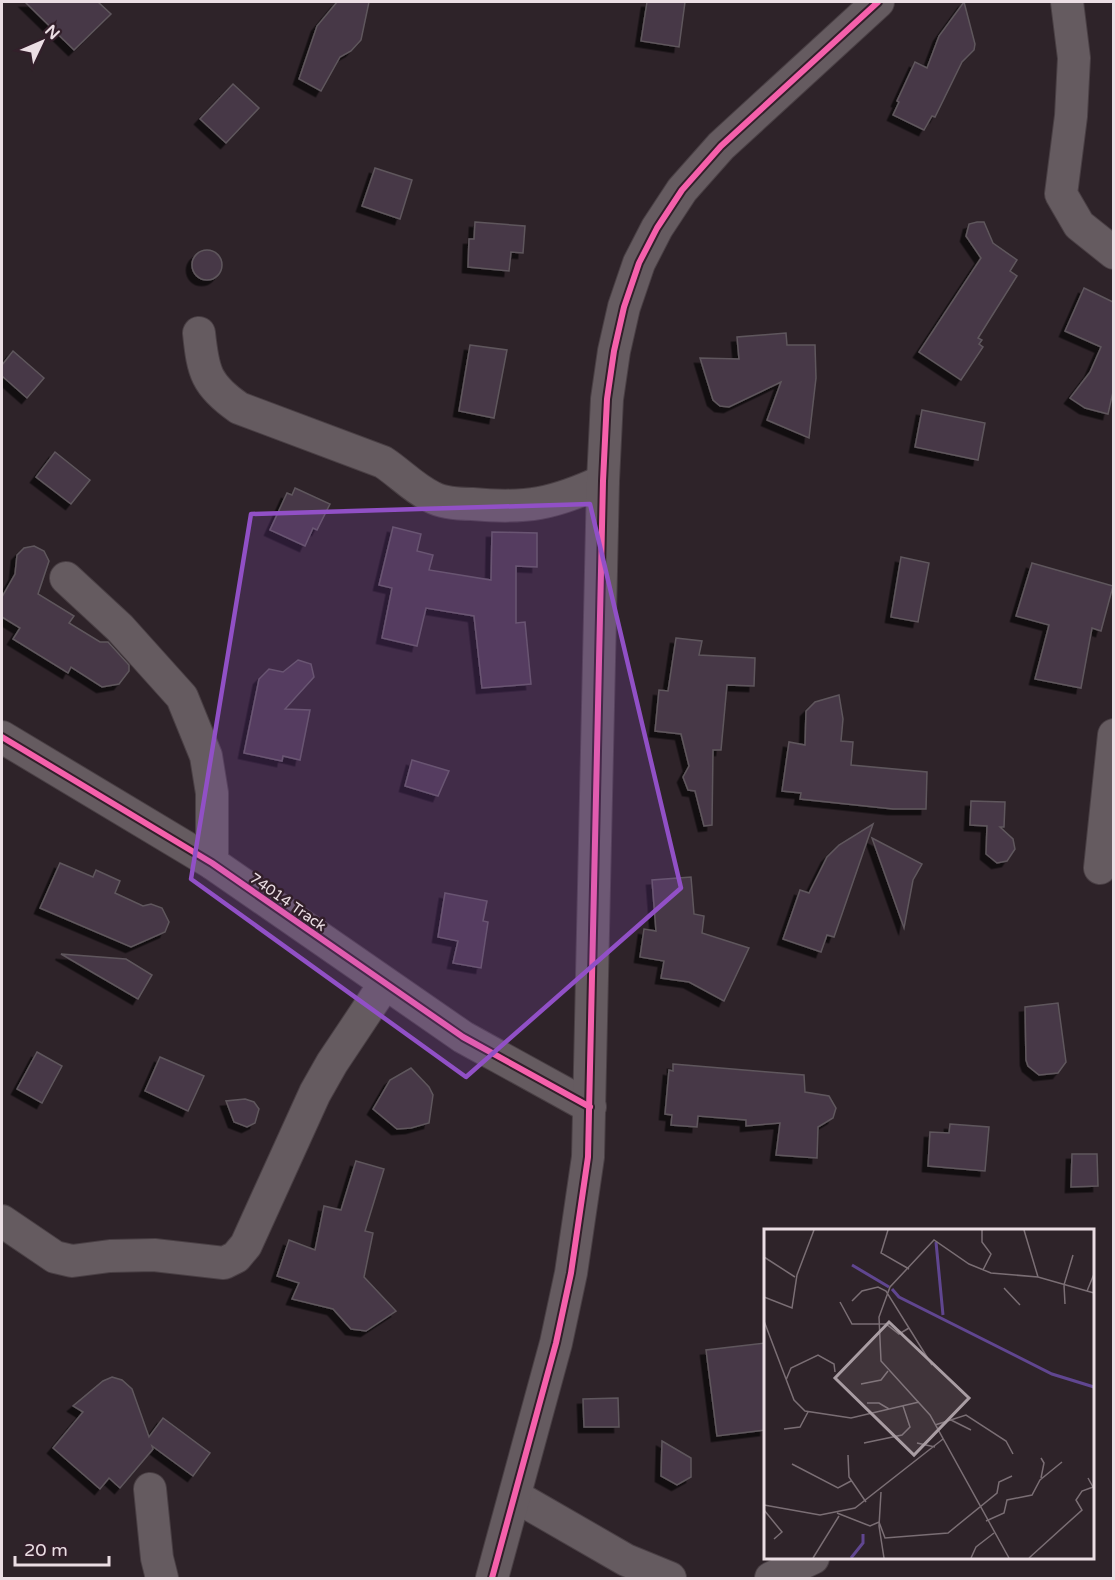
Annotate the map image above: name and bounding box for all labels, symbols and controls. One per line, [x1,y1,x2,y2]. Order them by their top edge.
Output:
north arrow [12,12,72,72]
text: N [40,21,64,44]
street label: 74014 Track [246,869,330,935]
inset map [764,1229,1094,1559]
scale bar [15,1529,110,1567]
text: 20 m [24,1539,68,1561]

